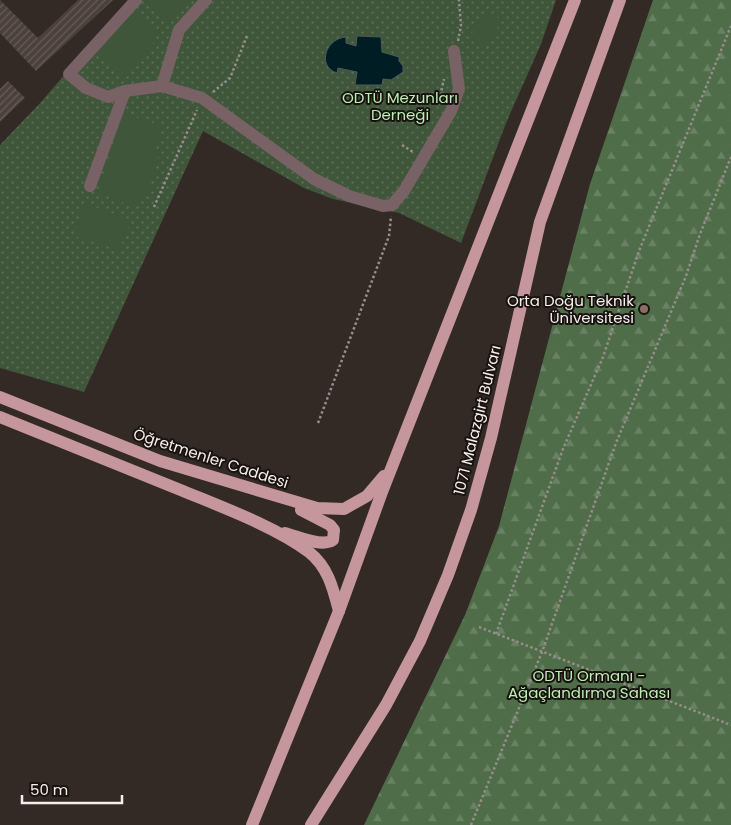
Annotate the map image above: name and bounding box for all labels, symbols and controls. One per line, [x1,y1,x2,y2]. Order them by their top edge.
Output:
park label: ODTÜ Mezunları Derneği [342,87,458,125]
place label: Orta Doğu Teknik Üniversitesi [507,290,634,328]
marker: Orta Doğu Teknik Üniversitesi [638,303,650,315]
street label: 1071 Malazgirt Bulvarı [448,343,506,497]
street label: Öğretmenler Caddesi [131,423,291,493]
park label: ODTÜ Ormanı - Ağaçlandırma Sahası [508,665,670,703]
scale bar [22,772,122,804]
text: 50 m [30,779,68,800]

